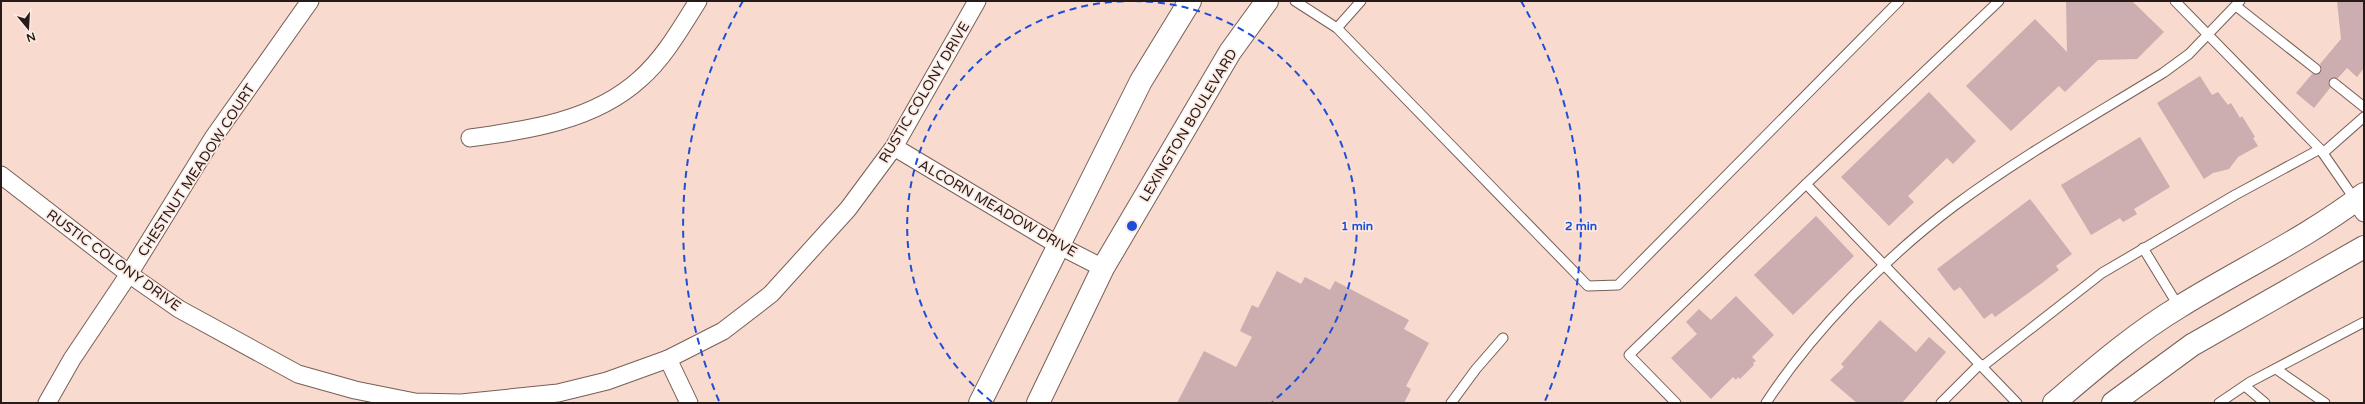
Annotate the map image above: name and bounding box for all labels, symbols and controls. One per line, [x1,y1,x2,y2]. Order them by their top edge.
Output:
north arrow [8,8,48,48]
street label: RUSTIC COLONY DRIVE [875,18,973,166]
text: N [25,29,37,45]
street label: LEXINGTON BOULEVARD [1136,46,1241,205]
street label: CHESTNUT MEADOW COURT [134,80,259,260]
street label: ALCORN MEADOW DRIVE [916,156,1080,261]
street label: RUSTIC COLONY DRIVE [43,206,184,315]
centre of rings [1125,219,1139,233]
text: 1 min [1341,219,1373,233]
text: 2 min [1565,219,1597,233]

